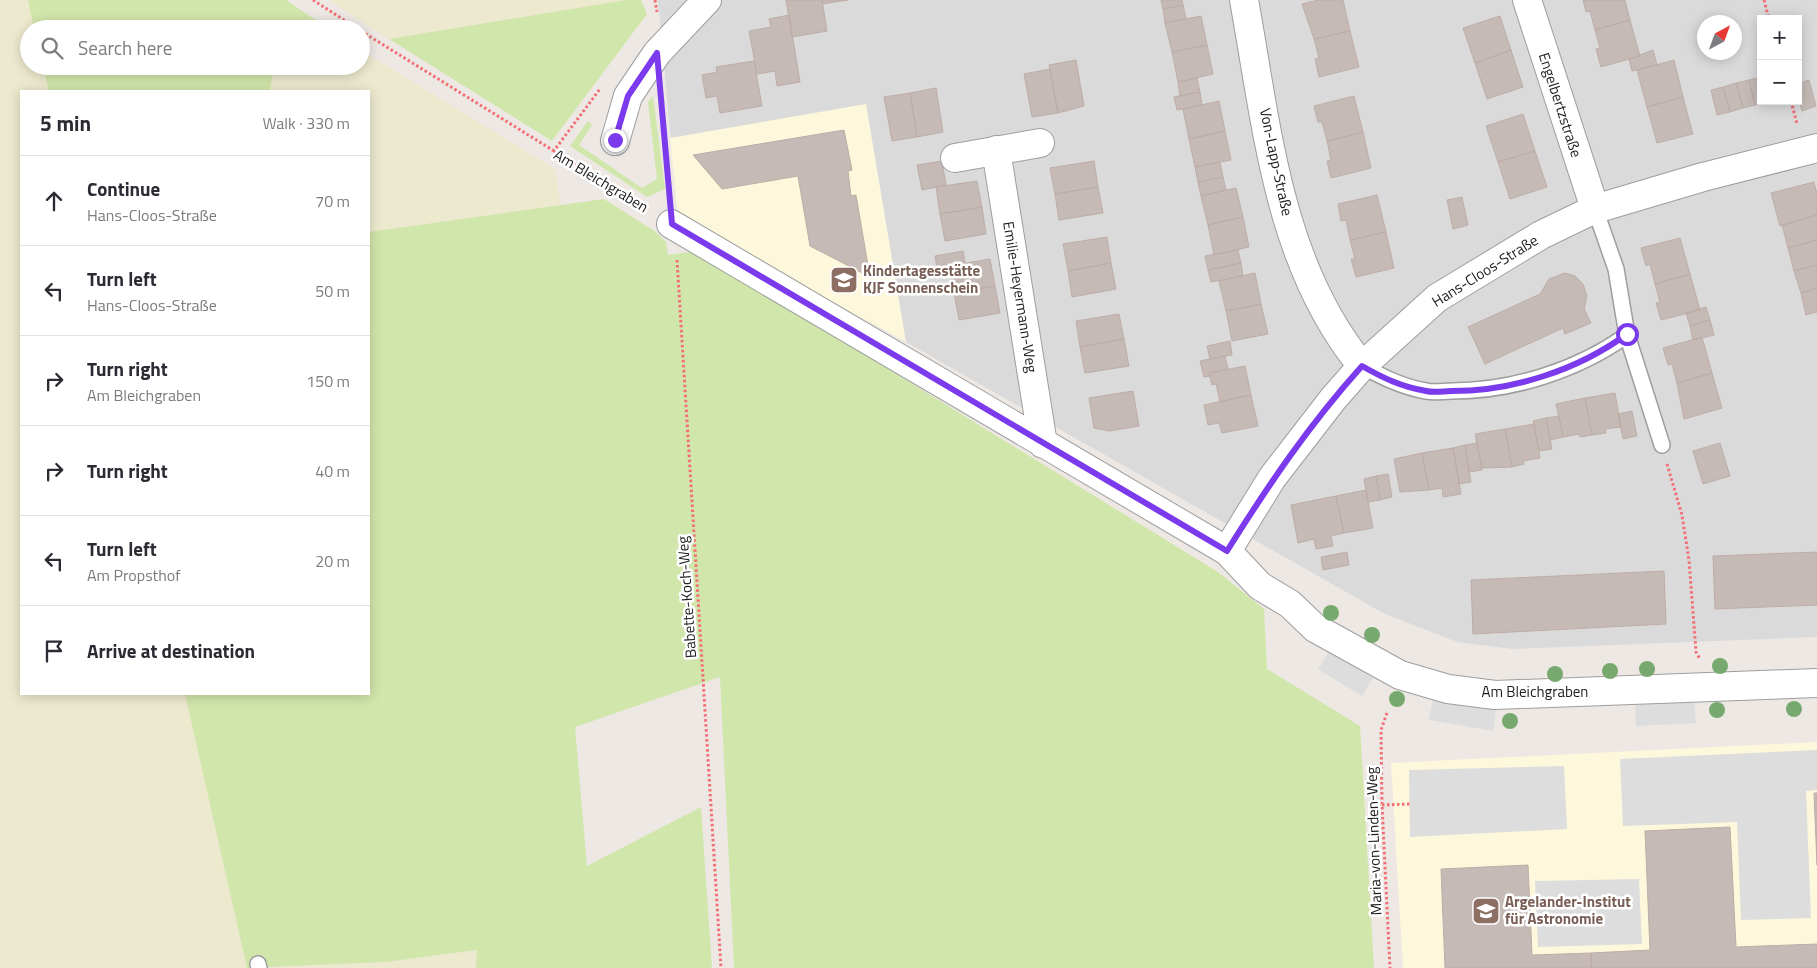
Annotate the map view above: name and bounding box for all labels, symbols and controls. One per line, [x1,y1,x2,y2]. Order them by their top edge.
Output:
north arrow [1697,15,1742,60]
map controls [1757,15,1802,105]
button: + [1757,15,1802,60]
search box [20,20,370,75]
text: Search here [78,33,172,62]
icon: search [38,34,66,62]
street label: Engelbertzstraße [1533,49,1588,160]
button: − [1757,60,1802,105]
street label: Von-Lapp-Straße [1254,106,1299,218]
text: 5 min [40,107,91,139]
text: Walk · 330 m [262,111,350,135]
route end [604,129,627,152]
street label: Am Bleichgraben [550,143,653,218]
text: Continue [87,174,160,203]
icon: ahead [40,187,68,215]
text: 70 m [315,189,350,213]
text: Hans-Cloos-Straße [87,203,217,227]
street label: Emilie-Heyermann-Weg [997,220,1044,375]
street label: Hans-Cloos-Straße [1427,229,1542,313]
place label: Kindertagesstätte KJF Sonnenschein [863,259,981,299]
text: Turn left [87,264,157,293]
school or university icon: Kindertagesstätte KJF Sonnenschein [829,265,859,295]
icon: left [40,277,68,305]
text: 50 m [315,279,350,303]
text: Hans-Cloos-Straße [87,293,217,317]
route start [1616,323,1639,346]
text: Turn right [87,354,168,383]
icon: right [40,367,68,395]
text: 150 m [306,369,350,393]
text: Am Bleichgraben [87,383,201,407]
text: Turn right [87,456,168,485]
icon: right [40,457,68,485]
text: 40 m [315,459,350,483]
text: Turn left [87,534,157,563]
street label: Babette-Koch-Weg [671,535,702,659]
icon: left [40,547,68,575]
text: 20 m [315,549,350,573]
text: Am Propsthof [87,563,181,587]
text: Arrive at destination [87,636,255,665]
icon: arrive [40,637,68,665]
street label: Am Bleichgraben [1482,680,1588,703]
street label: Maria-von-Linden-Weg [1359,766,1388,916]
place label: Argelander-Institut für Astronomie [1505,890,1631,930]
school or university icon: Argelander-Institut für Astronomie [1471,896,1501,926]

